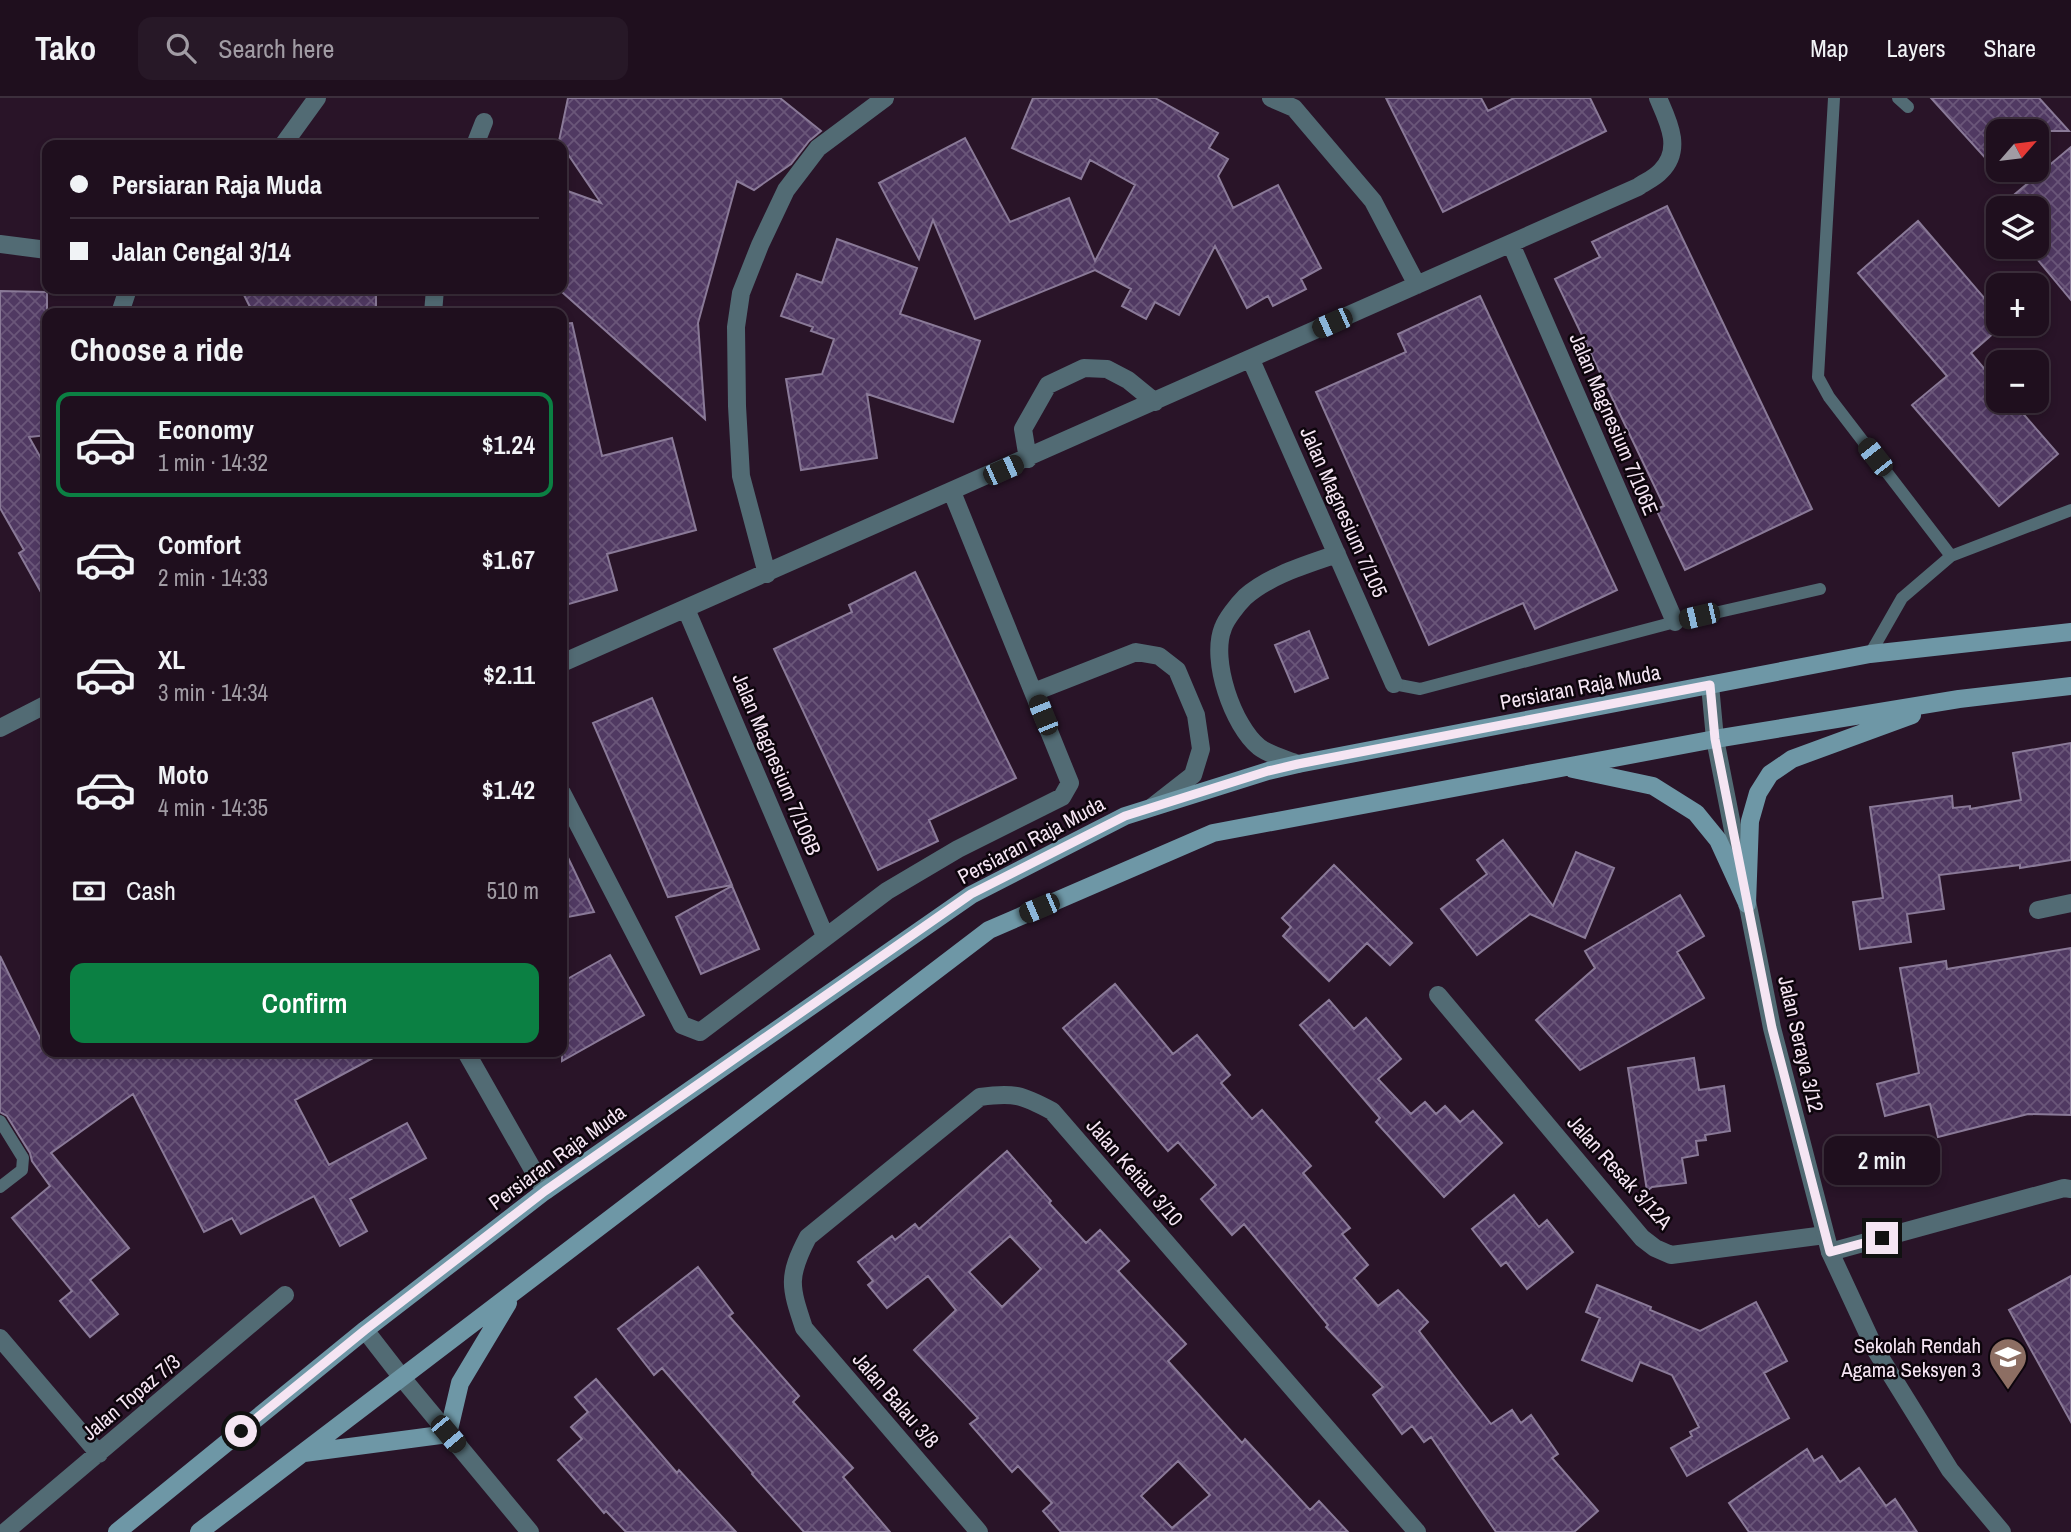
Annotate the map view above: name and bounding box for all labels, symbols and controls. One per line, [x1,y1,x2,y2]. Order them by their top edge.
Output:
search box [138,17,628,80]
text: Tako [35,26,96,70]
icon: search [162,29,200,67]
text: Search here [218,31,334,66]
text: Map [1810,32,1848,64]
text: Layers [1886,32,1945,64]
text: Share [1983,32,2036,64]
north arrow [1986,119,2049,182]
map controls [1986,119,2049,413]
text: Persiaran Raja Muda [112,167,322,202]
button: layers [1986,196,2049,259]
text: Jalan Cengal 3/14 [112,234,291,269]
button: + [1986,273,2049,336]
car [1309,305,1356,341]
text: Choose a ride [70,328,244,371]
street label: Jalan Magnesium 7/106E [1563,328,1665,520]
button: − [1986,350,2049,413]
text: Economy [158,412,254,447]
icon: car [74,413,137,476]
street label: Jalan Magnesium 7/105 [1293,422,1395,602]
text: $1.24 [482,427,535,462]
car [1854,434,1897,480]
text: 1 min · 14:32 [158,447,268,478]
car [980,452,1027,488]
text: Comfort [158,527,241,562]
icon: car [74,528,137,591]
text: $1.67 [482,542,535,577]
text: 2 min · 14:33 [158,562,268,593]
car [1677,601,1722,631]
text: XL [158,642,185,677]
icon: car [74,643,137,706]
text: $2.11 [483,657,535,692]
street label: Persiaran Raja Muda [1497,657,1663,717]
street label: Jalan Magnesium 7/106B [726,668,828,860]
text: 3 min · 14:34 [158,677,268,708]
car [1026,692,1061,738]
text: Moto [158,757,209,792]
icon: car [74,758,137,821]
text: $1.42 [482,772,535,807]
street label: Persiaran Raja Muda [952,789,1110,891]
text: 4 min · 14:35 [158,792,268,823]
icon: cash [70,872,108,910]
text: Cash [126,873,176,908]
text: 510 m [487,875,539,906]
car [1016,890,1063,926]
button: Confirm [70,963,539,1043]
street label: Jalan Seraya 3/12 [1771,973,1831,1115]
street label: Persiaran Raja Muda [483,1097,632,1217]
street label: Jalan Resak 3/12A [1561,1109,1679,1236]
street label: Jalan Ketiau 3/10 [1080,1112,1190,1232]
callout: 2 min [1824,1136,1940,1186]
text: 2 min [1858,1145,1906,1176]
route end [1866,1222,1898,1254]
place label: Sekolah Rendah Agama Seksyen 3 [1840,1331,1981,1384]
school or university icon: Sekolah Rendah Agama Seksyen 3 [1987,1336,2029,1391]
street label: Jalan Balau 3/8 [846,1346,946,1454]
street label: Jalan Topaz 7/3 [76,1347,186,1447]
car [427,1411,470,1457]
route start [225,1415,257,1447]

